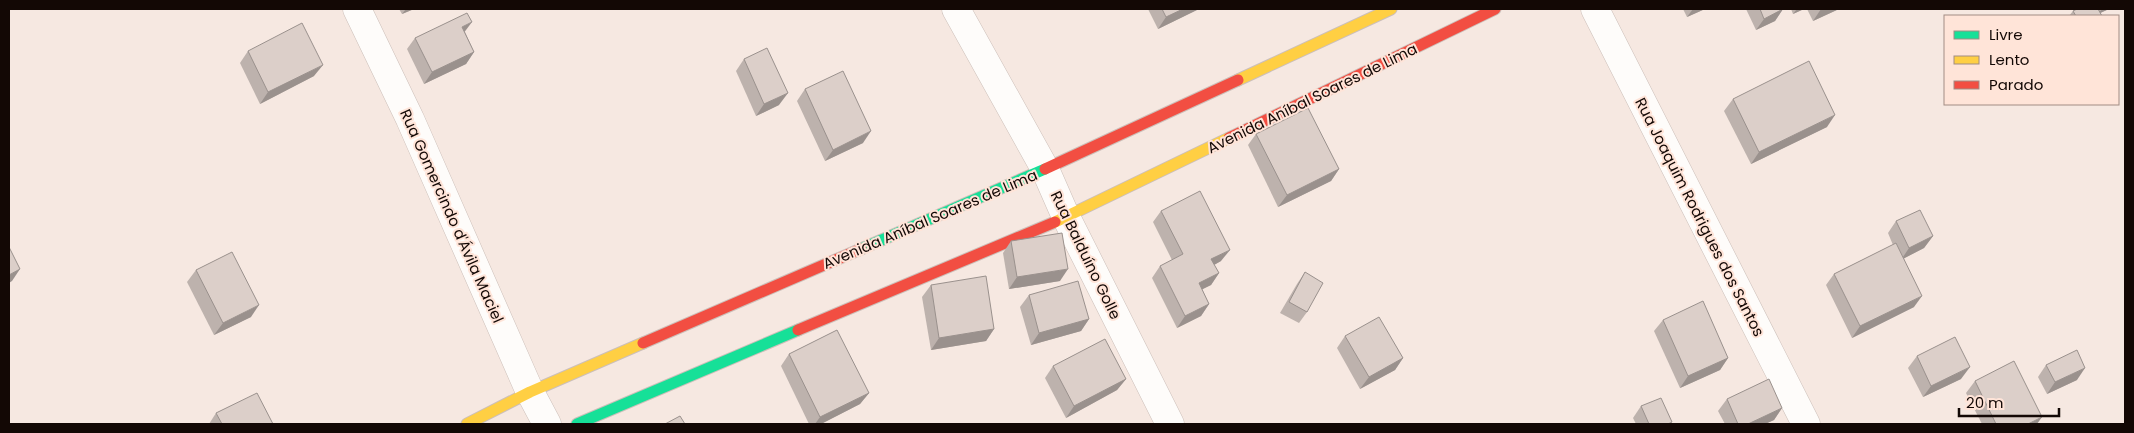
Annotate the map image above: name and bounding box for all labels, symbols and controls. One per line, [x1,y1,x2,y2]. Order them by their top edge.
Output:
legend [1944,15,2119,105]
text: Livre [1989,24,2022,45]
street label: Avenida Aníbal Soares de Lima [1203,38,1421,158]
text: Lento [1989,49,2029,70]
text: Parado [1989,74,2043,95]
street label: Rua Joaquim Rodrigues dos Santos [1630,94,1770,340]
street label: Rua Gomercindo d'Ávila Maciel [395,106,509,326]
street label: Avenida Aníbal Soares de Lima [819,164,1041,274]
street label: Rua Balduíno Golle [1046,187,1126,323]
scale bar [1959,386,2059,418]
text: 20 m [1966,392,2004,413]

